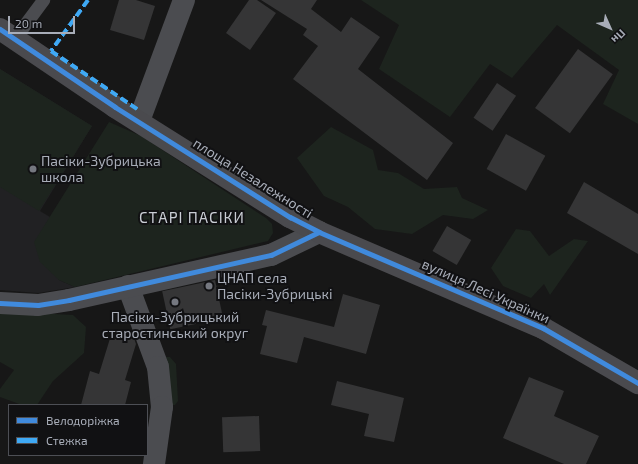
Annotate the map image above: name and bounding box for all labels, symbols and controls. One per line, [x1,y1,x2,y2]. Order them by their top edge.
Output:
scale bar [10,8,77,34]
north arrow [590,8,630,48]
text: 20 m [15,16,42,30]
text: Пн [609,27,628,46]
street label: площа Незалежності [190,134,316,222]
place label: Пасіки-Зубрицька школа [41,153,161,186]
marker: Пасіки-Зубрицька школа [28,164,38,174]
district label: СТАРІ ПАСІКИ [139,209,245,227]
street label: вулиця Лесі Українки [419,255,553,327]
place label: ЦНАП села Пасіки-Зубрицькі [217,270,333,302]
marker: ЦНАП села Пасіки-Зубрицькі [204,281,214,291]
marker: Пасіки-Зубрицький старостинський округ [170,297,180,307]
place label: Пасіки-Зубрицький старостинський округ [102,309,248,342]
legend [8,404,148,456]
text: Велодоріжка [46,413,120,427]
text: Стежка [46,433,88,447]

